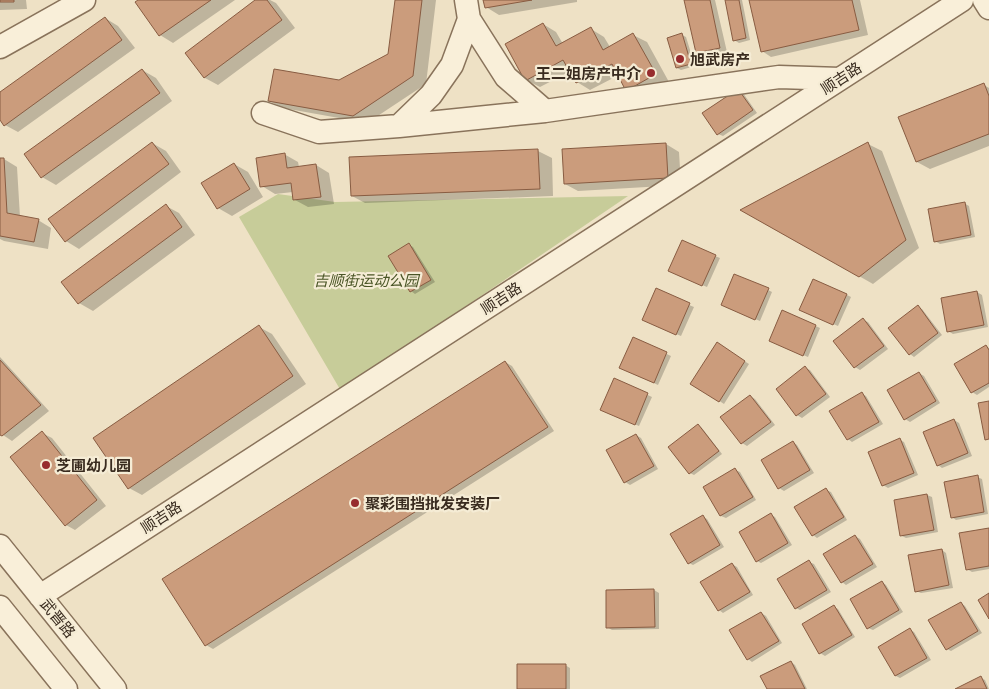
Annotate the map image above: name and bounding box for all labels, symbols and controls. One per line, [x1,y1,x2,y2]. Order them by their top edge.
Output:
place label: 旭武房产 [690,50,750,69]
marker: 旭武房产 [674,53,686,65]
street label: 顺吉路 [817,58,865,98]
place label: 王二姐房产中介 [536,64,642,83]
marker: 王二姐房产中介 [645,67,657,79]
park label: 吉顺街运动公园 [313,271,420,290]
street label: 顺吉路 [477,278,525,318]
place label: 芝圃幼儿园 [56,456,131,475]
marker: 芝圃幼儿园 [40,459,52,471]
place label: 聚彩围挡批发安装厂 [365,494,500,513]
street label: 顺吉路 [137,497,185,537]
marker: 聚彩围挡批发安装厂 [349,497,361,509]
street label: 武晋路 [36,595,80,641]

